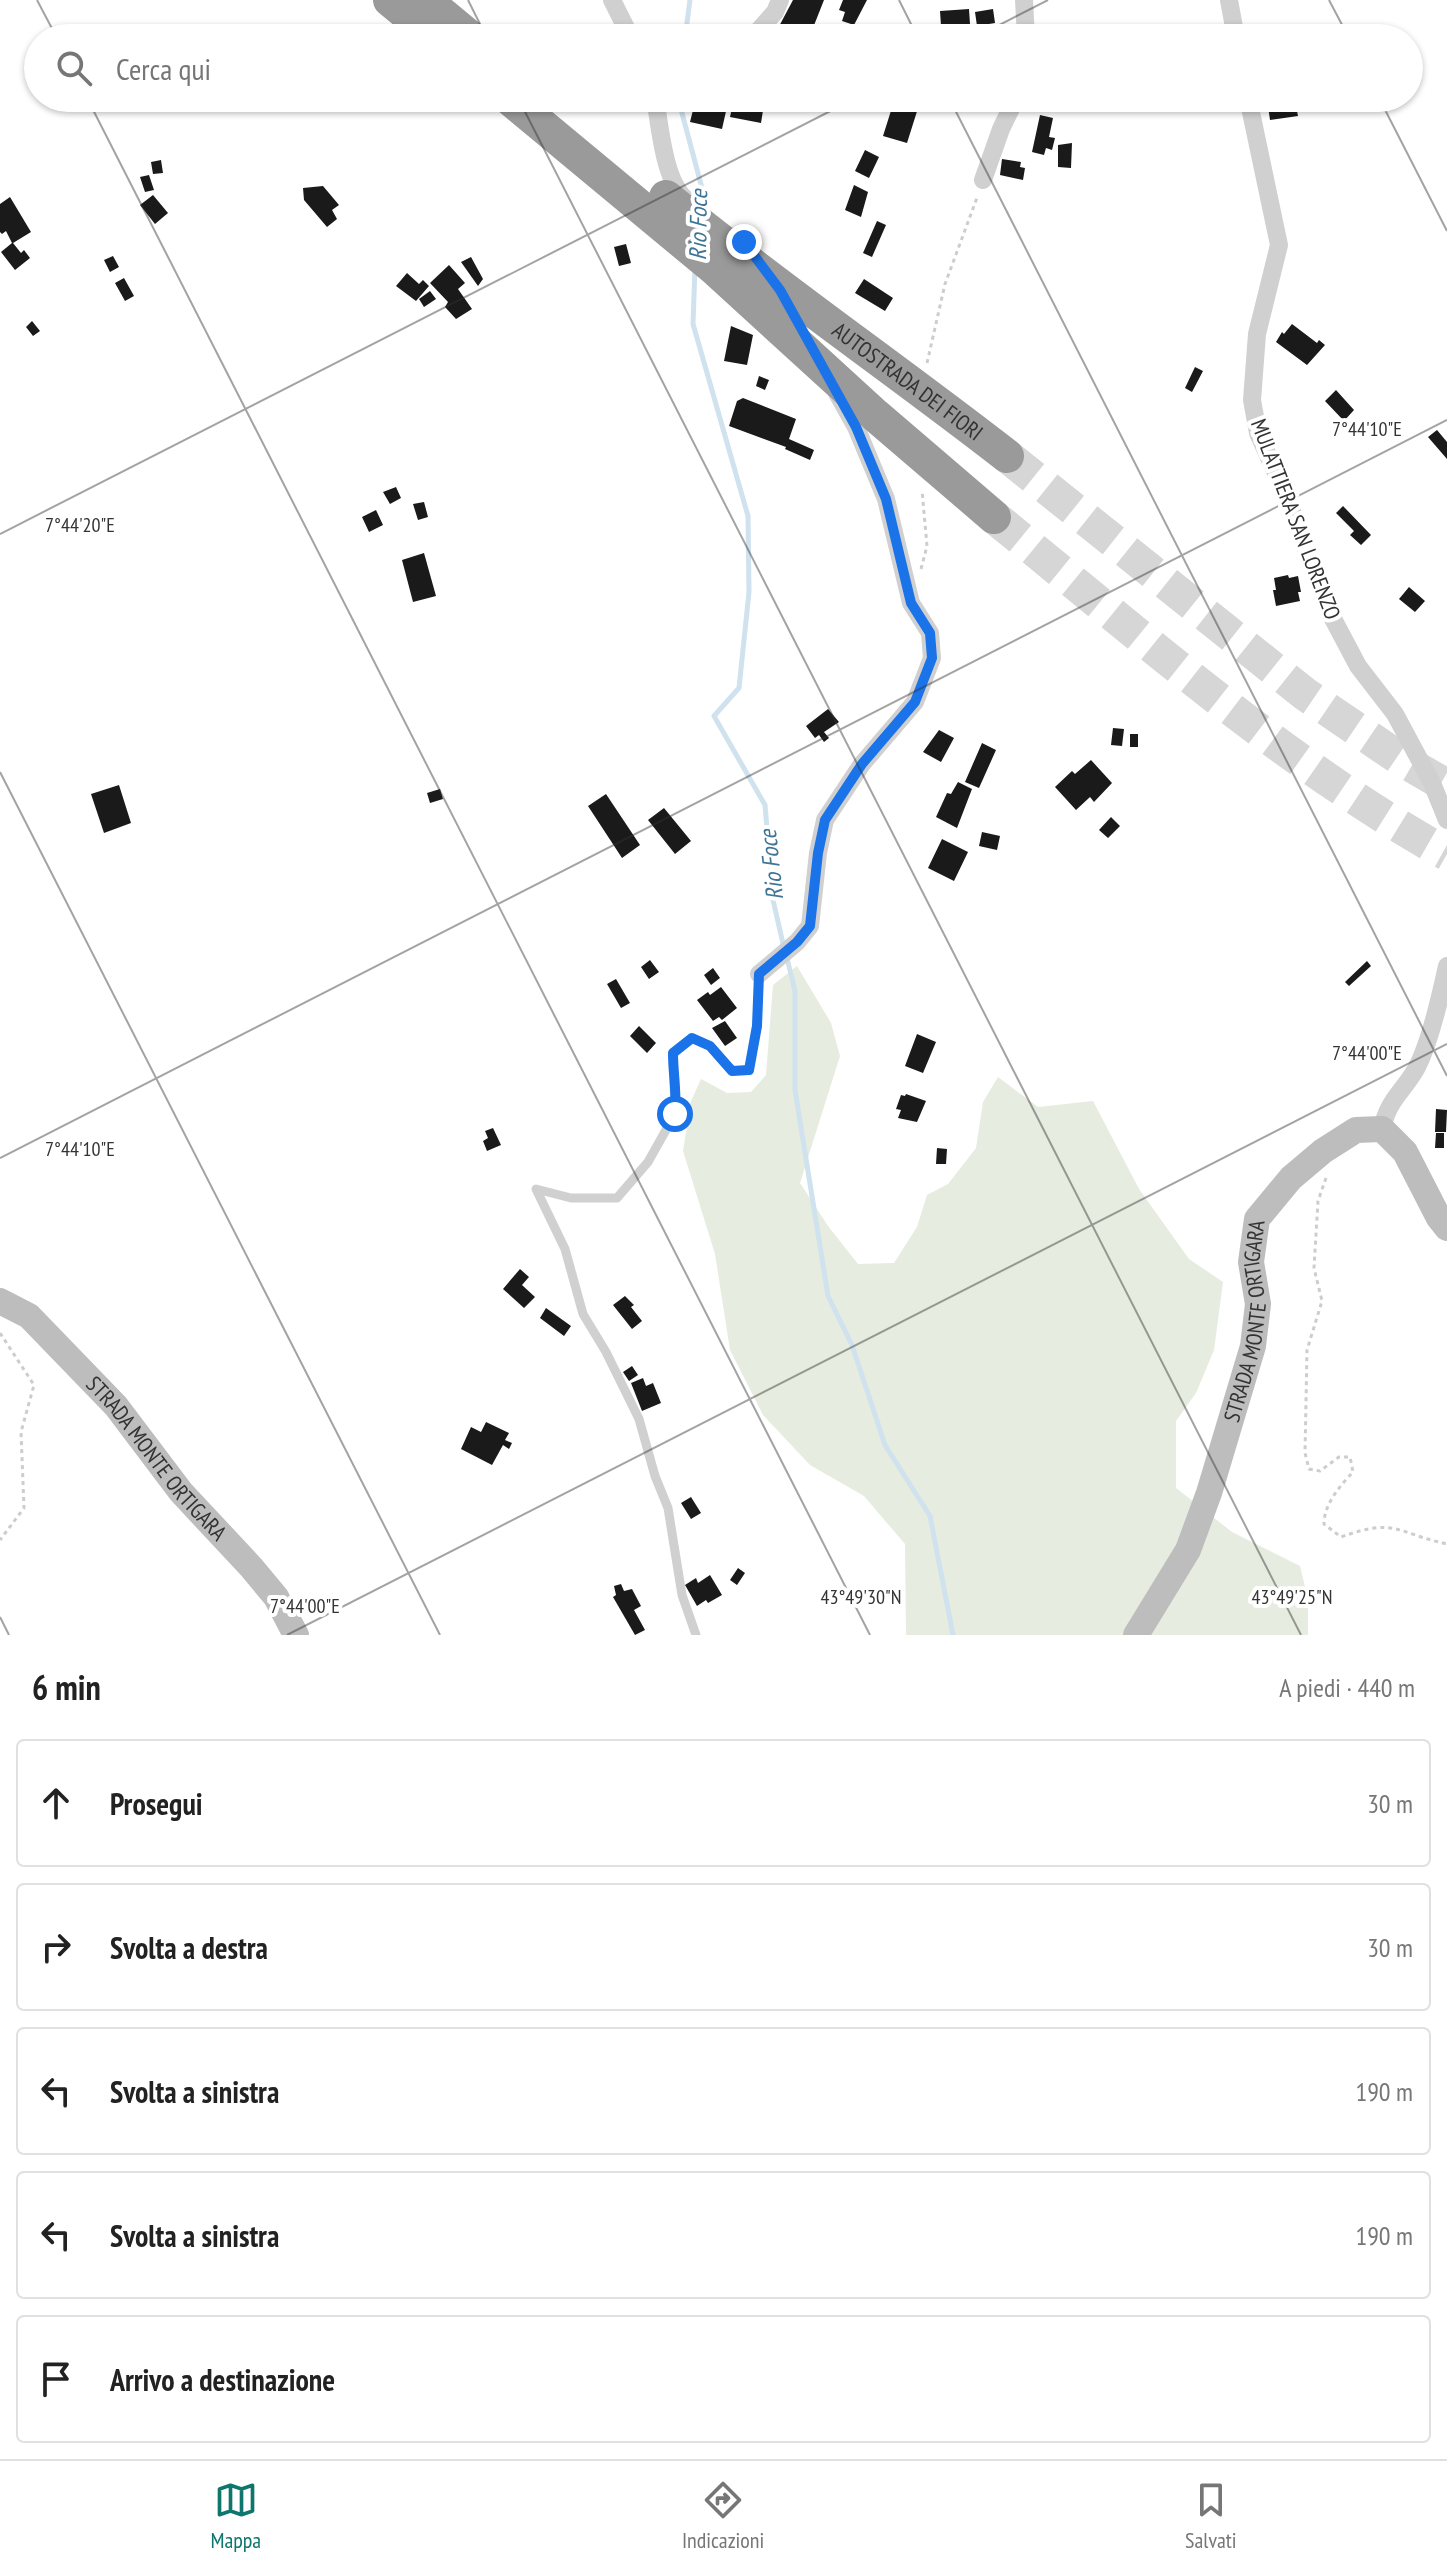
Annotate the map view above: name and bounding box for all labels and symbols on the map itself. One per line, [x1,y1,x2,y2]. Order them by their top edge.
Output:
water label: Rio Foce [682,187,714,261]
route end [726,224,762,260]
street label: AUTOSTRADA DEI FIORI [827,316,989,447]
street label: MULATTIERA SAN LORENZO [1245,415,1347,623]
text: 7°44'10"E [1332,416,1402,442]
text: 7°44'20"E [45,512,115,538]
water label: Rio Foce [752,826,790,902]
text: 7°44'00"E [1332,1040,1402,1066]
route start [657,1096,693,1132]
text: 7°44'10"E [45,1136,115,1162]
street label: STRADA MONTE ORTIGARA [1217,1218,1272,1425]
street label: STRADA MONTE ORTIGARA [81,1370,233,1547]
text: 43°49'30"N [821,1584,901,1610]
text: 43°49'25"N [1252,1584,1332,1610]
text: 7°44'00"E [270,1593,340,1619]

